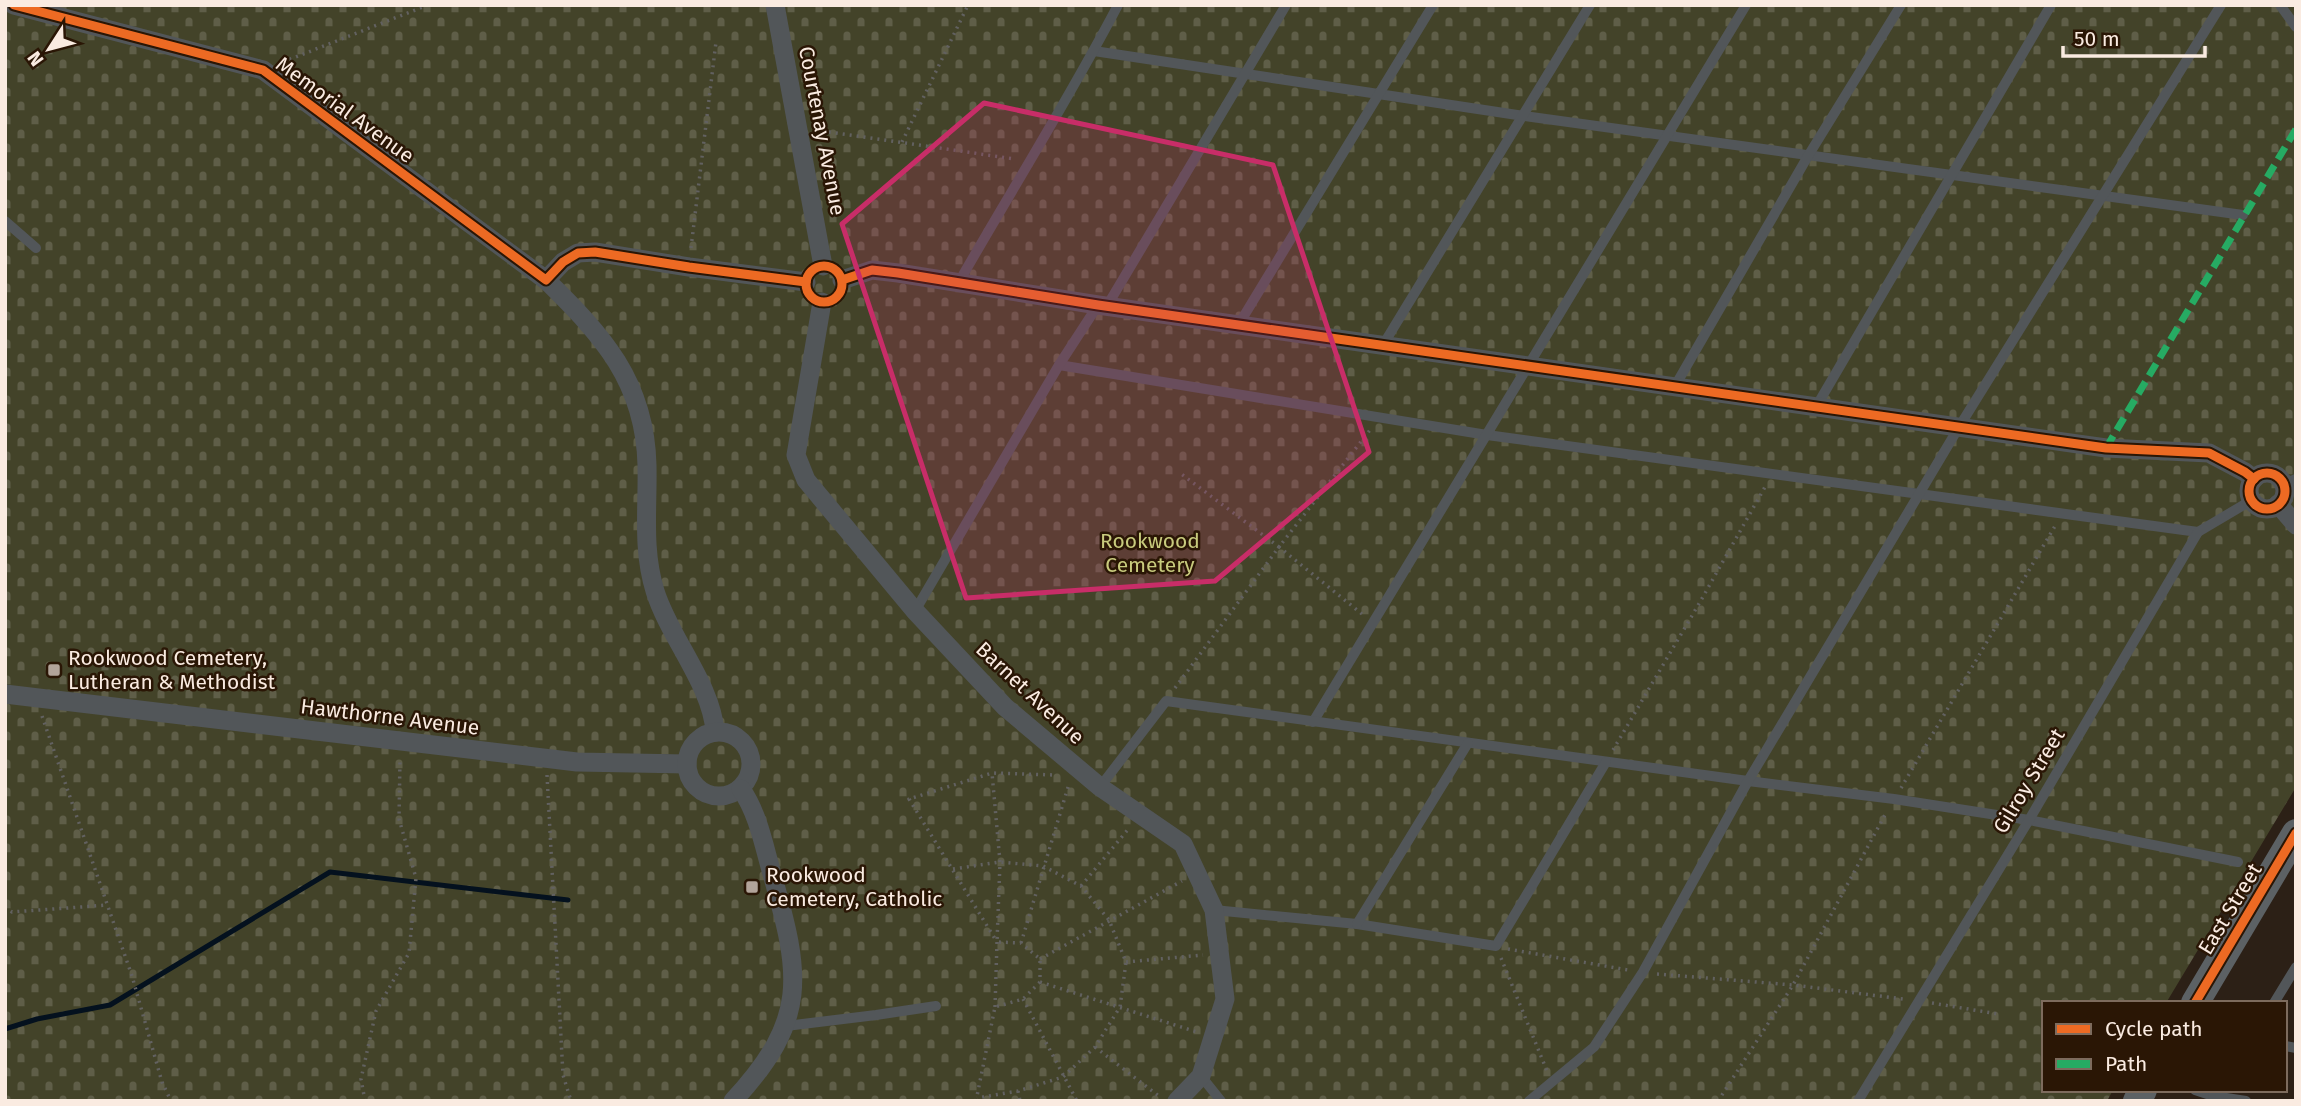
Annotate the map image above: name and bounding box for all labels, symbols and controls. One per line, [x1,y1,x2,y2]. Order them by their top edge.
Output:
north arrow [14,14,84,84]
scale bar [2063,14,2205,58]
text: 50 m [2074,26,2120,52]
street label: Courtenay Avenue [793,44,851,218]
text: N [23,47,49,71]
street label: Memorial Avenue [271,51,419,169]
park label: Rookwood Cemetery [1100,528,1200,578]
street label: Barnet Avenue [970,636,1090,750]
place label: Rookwood Cemetery, Lutheran & Methodist [68,645,275,695]
marker: Rookwood Cemetery, Lutheran & Methodist [46,662,62,678]
street label: Hawthorne Avenue [299,693,481,741]
street label: Gilroy Street [1988,723,2071,838]
street label: East Street [2193,858,2268,959]
place label: Rookwood Cemetery, Catholic [766,862,942,912]
marker: Rookwood Cemetery, Catholic [744,879,760,895]
legend [2042,1001,2287,1092]
text: Cycle path [2105,1016,2203,1042]
text: Path [2105,1051,2147,1077]

